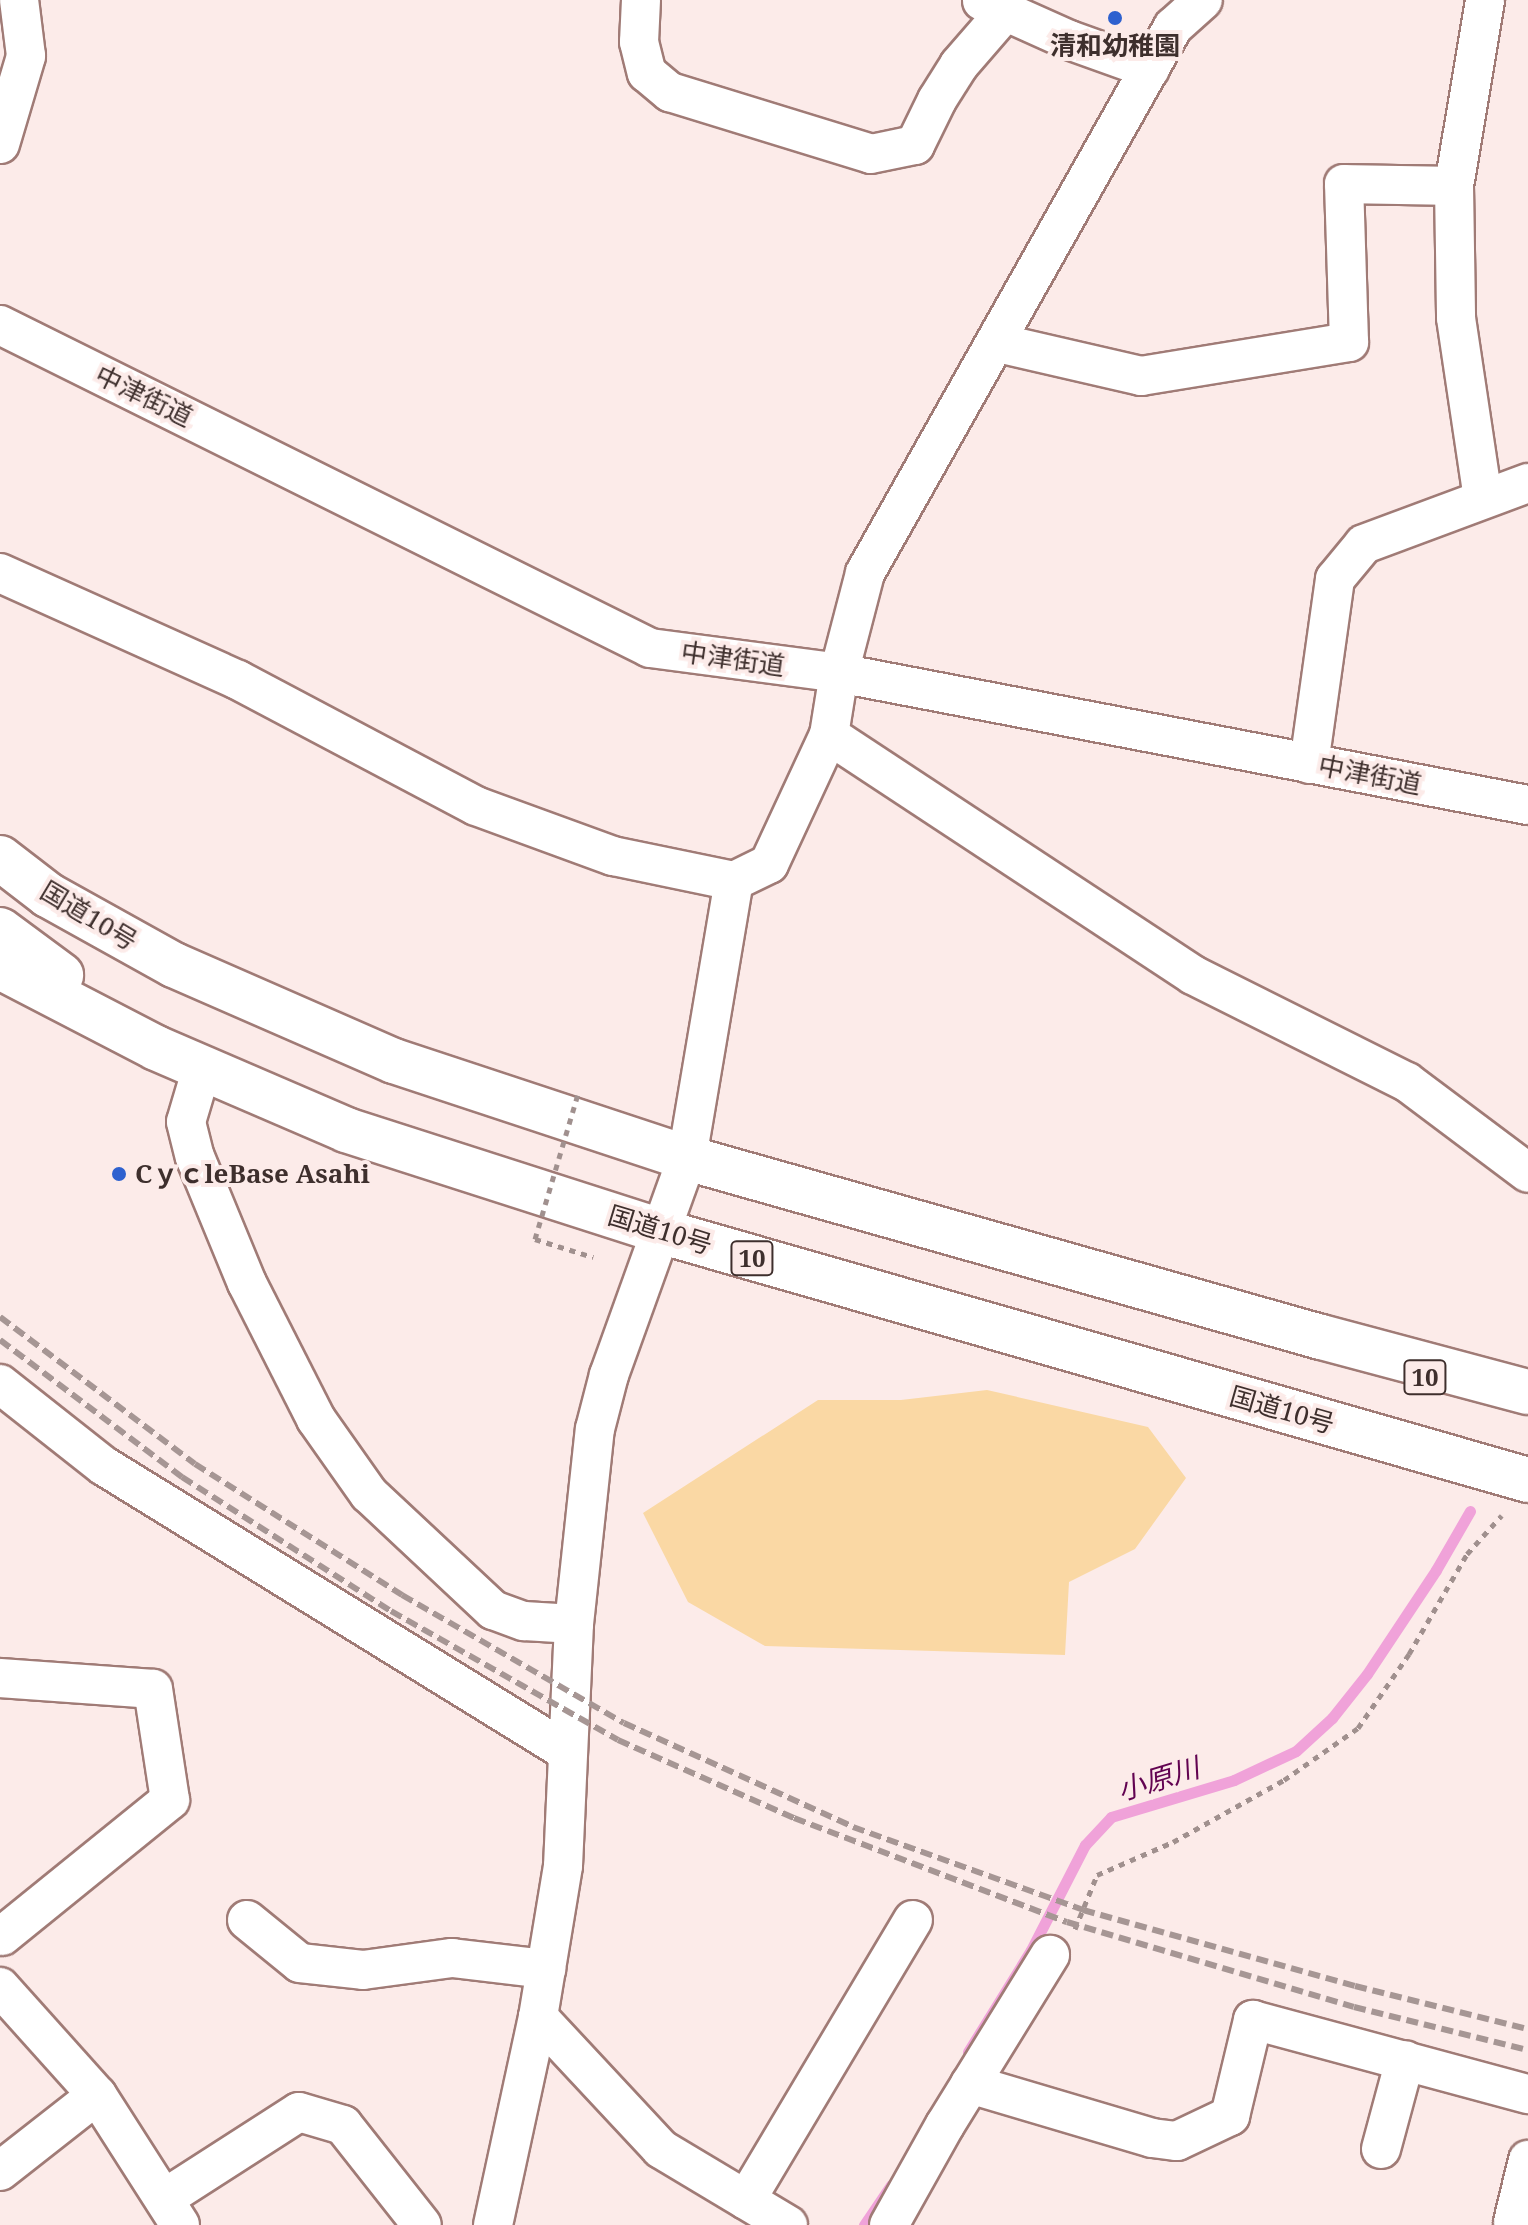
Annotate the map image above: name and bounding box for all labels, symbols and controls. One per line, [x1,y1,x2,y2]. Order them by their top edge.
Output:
marker: 清和幼稚園 [1106,9,1124,27]
place label: 清和幼稚園 [1050,30,1180,62]
street label: 中津街道 [90,359,198,433]
street label: 中津街道 [679,636,787,682]
street label: 中津街道 [1316,750,1424,800]
street label: 国道10号 [35,875,143,957]
place label: CｙｃleBase Asahi [135,1158,370,1190]
marker: CｙｃleBase Asahi [110,1165,128,1183]
street label: 国道10号 [604,1199,716,1261]
road number: 10 [730,1238,774,1278]
road number: 10 [1403,1357,1447,1397]
street label: 国道10号 [1226,1380,1338,1440]
water label: 小原川 [1113,1750,1203,1806]

